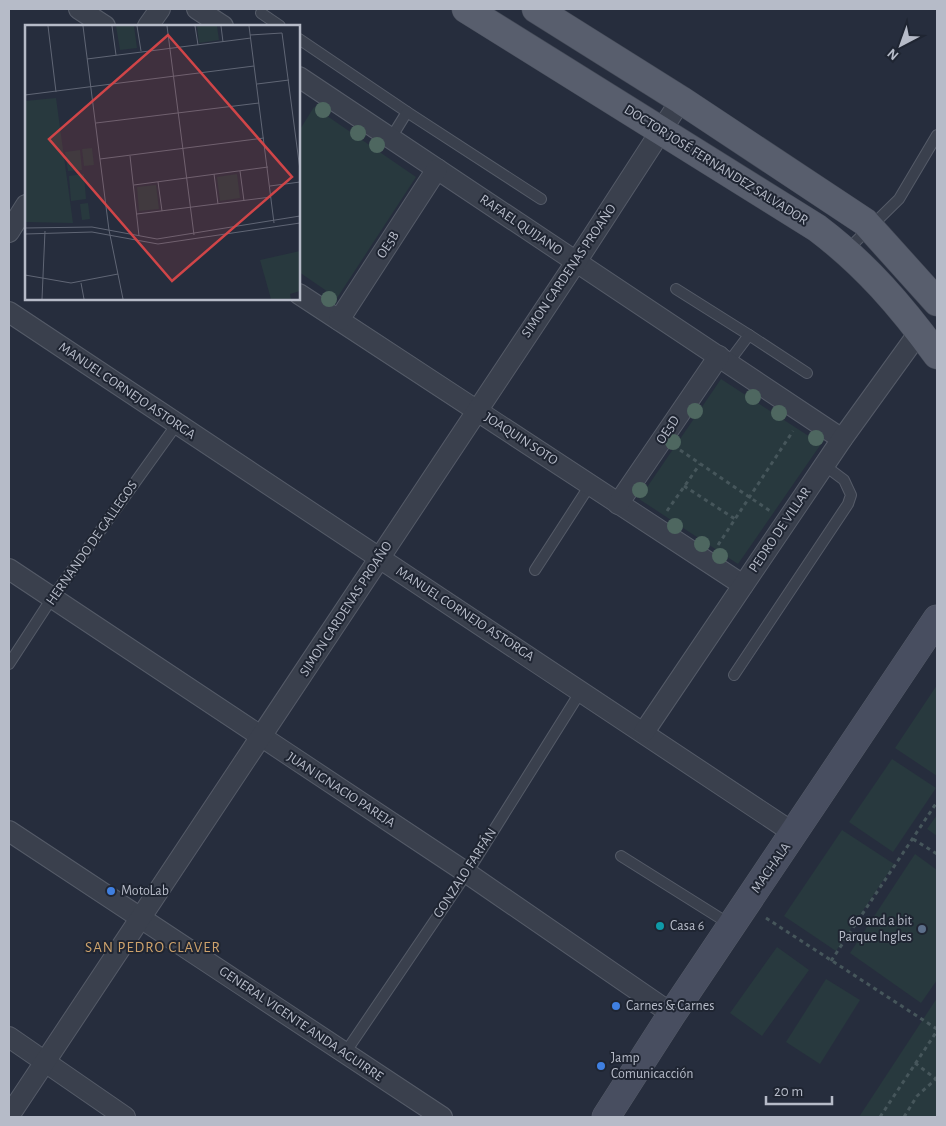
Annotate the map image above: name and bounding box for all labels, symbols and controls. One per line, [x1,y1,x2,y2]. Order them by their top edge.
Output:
north arrow [876,20,926,70]
inset map [25,25,300,300]
text: N [885,46,901,63]
street label: DOCTOR JOSÉ FERNANDEZ SALVADOR [622,100,812,228]
street label: RAFAEL QUIJANO [477,192,565,258]
street label: SIMON CARDENAS PROAÑO [517,201,619,340]
street label: OE5B [374,229,402,261]
street label: MANUEL CORNEJO ASTORGA [56,340,198,442]
street label: JOAQUIN SOTO [482,410,560,468]
street label: OE5D [654,413,682,447]
street label: HERNANDO DE GALLEGOS [44,478,140,608]
street label: PEDRO DE VILLAR [746,485,814,575]
street label: SIMON CARDENAS PROAÑO [296,538,395,679]
street label: MANUEL CORNEJO ASTORGA [393,564,537,664]
street label: JUAN IGNACIO PAREJA [284,750,398,830]
street label: GONZALO FARFÁN [428,824,499,920]
street label: MACHALA [749,840,793,896]
place label: MotoLab [121,884,169,898]
marker: MotoLab [105,885,117,897]
place label: 60 and a bit Parque Ingles [838,914,913,944]
place label: Casa 6 [670,919,704,933]
marker: Casa 6 [654,920,666,932]
marker: 60 and a bit Parque Ingles [916,923,928,935]
district label: SAN PEDRO CLAVER [85,940,221,955]
street label: GENERAL VICENTE ANDA AGUIRRE [217,964,386,1084]
place label: Carnes & Carnes [626,999,714,1013]
marker: Carnes & Carnes [610,1000,622,1012]
place label: Jamp Comunicacción [611,1051,693,1081]
marker: Jamp Comunicacción [595,1060,607,1072]
scale bar [766,1074,832,1106]
text: 20 m [774,1084,803,1099]

